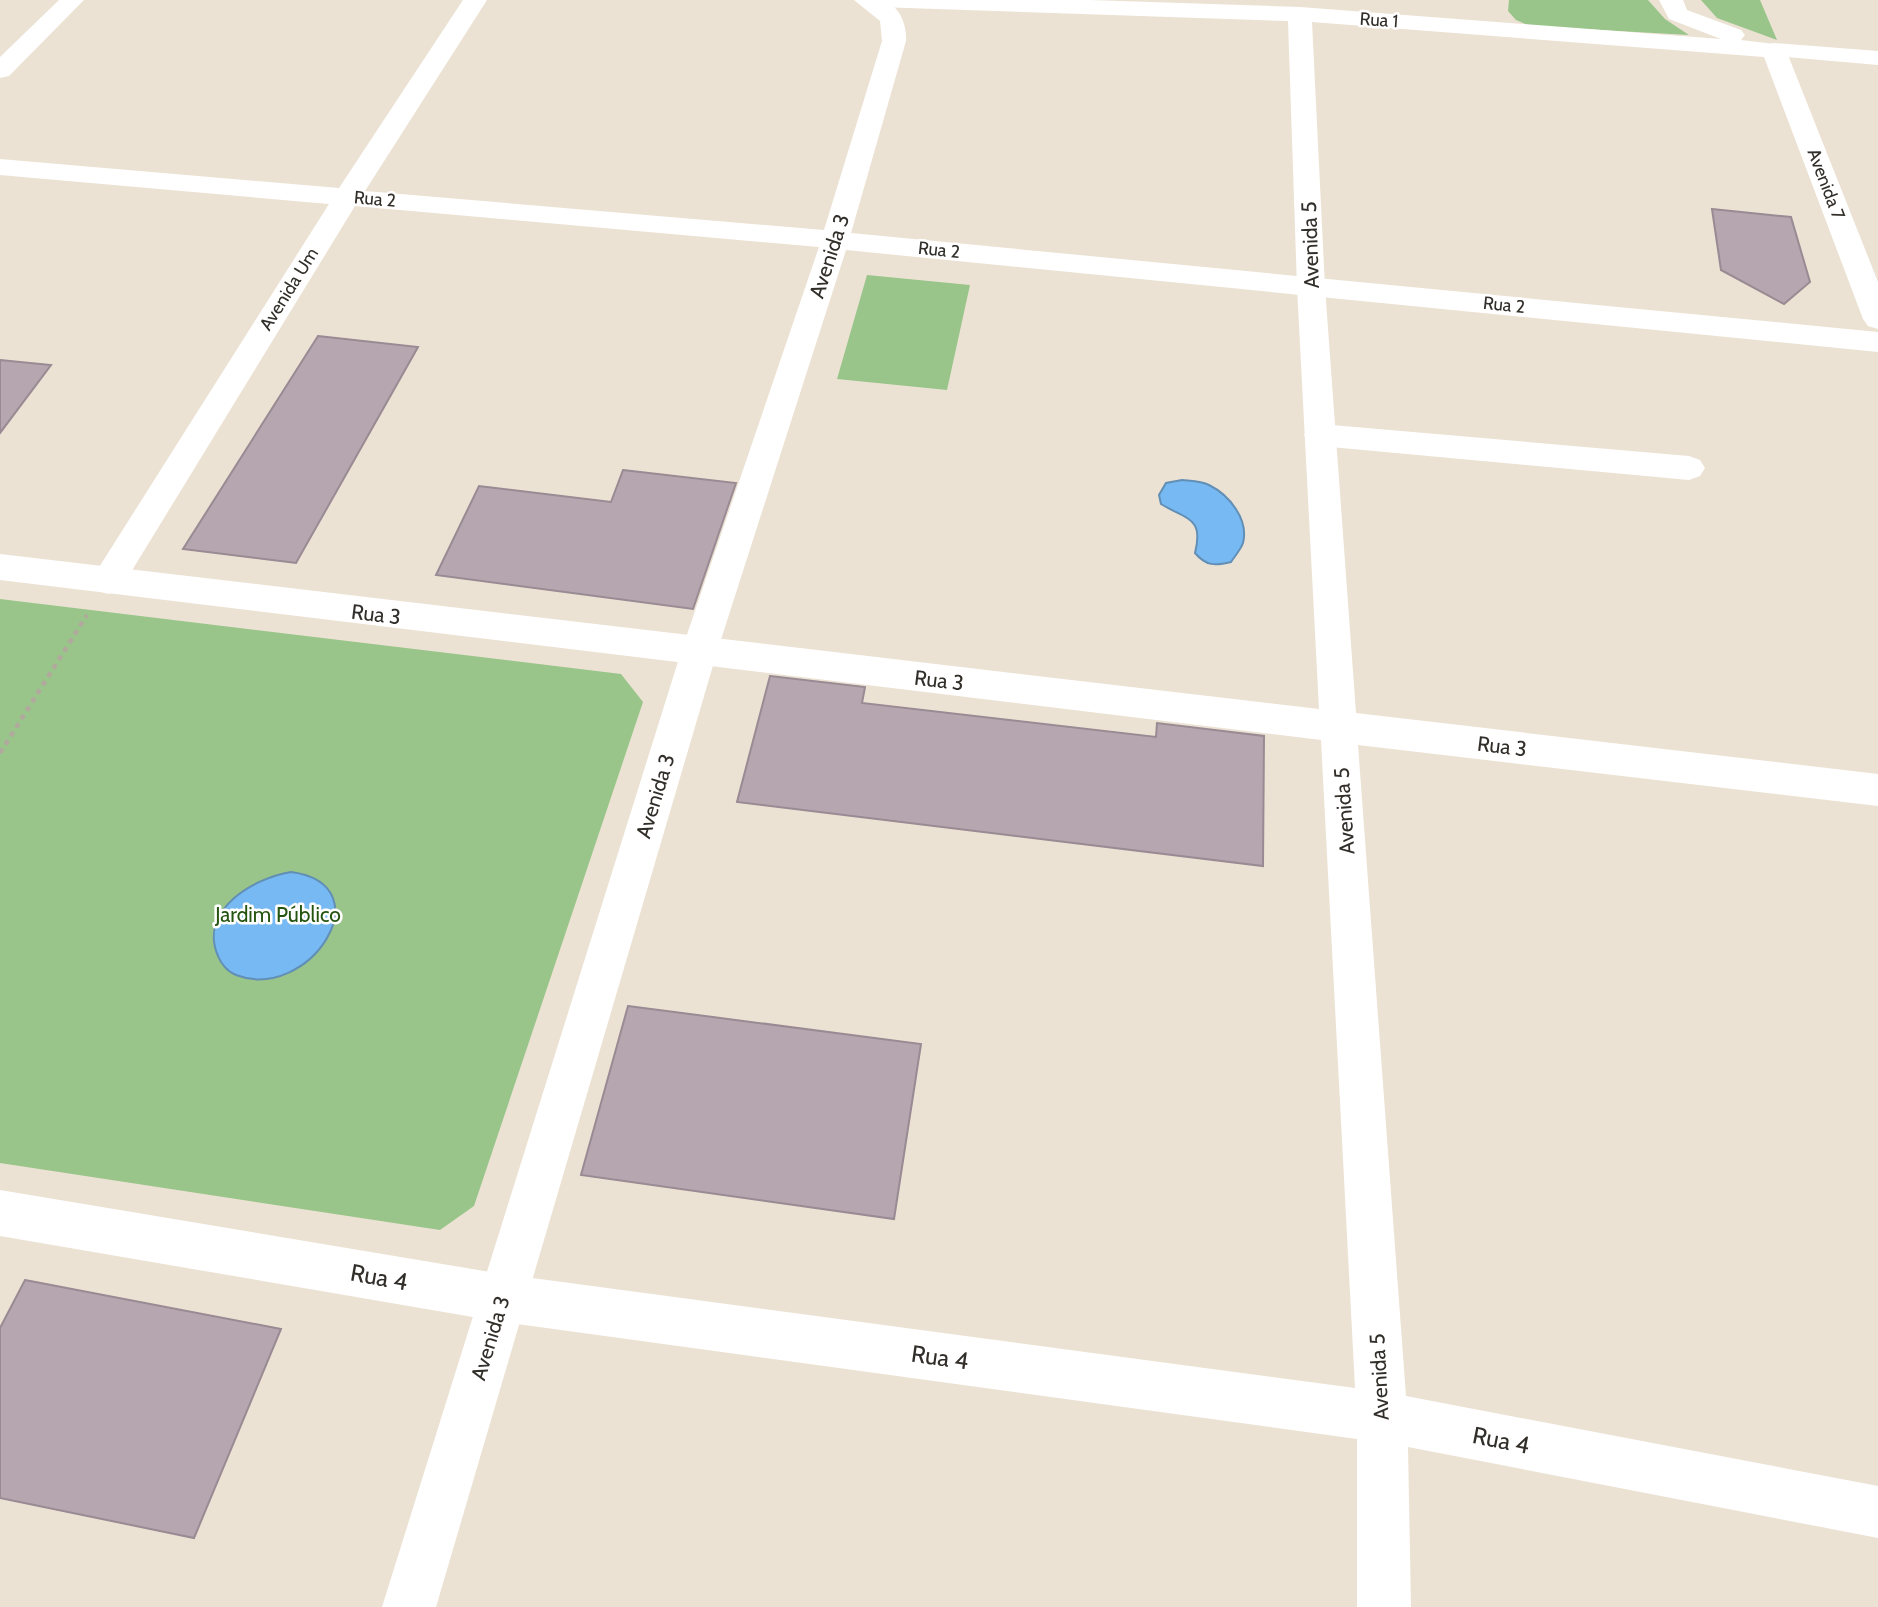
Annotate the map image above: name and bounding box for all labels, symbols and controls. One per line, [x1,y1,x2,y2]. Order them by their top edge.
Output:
street label: Rua 1 [1359,8,1399,32]
street label: Avenida 7 [1802,146,1850,222]
street label: Rua 2 [353,186,397,212]
street label: Avenida 5 [1296,201,1324,289]
street label: Avenida 3 [804,211,854,301]
street label: Rua 2 [917,237,961,263]
street label: Avenida Um [255,244,323,334]
street label: Rua 2 [1482,292,1526,318]
street label: Rua 3 [350,599,402,629]
street label: Rua 3 [913,665,965,695]
street label: Rua 3 [1476,731,1528,761]
street label: Avenida 3 [630,751,680,841]
street label: Avenida 5 [1328,767,1360,855]
park label: Jardim Público [214,902,341,927]
street label: Rua 4 [348,1258,410,1296]
street label: Avenida 3 [465,1293,515,1383]
street label: Avenida 5 [1364,1333,1394,1421]
street label: Rua 4 [909,1339,971,1375]
street label: Rua 4 [1470,1420,1532,1460]

